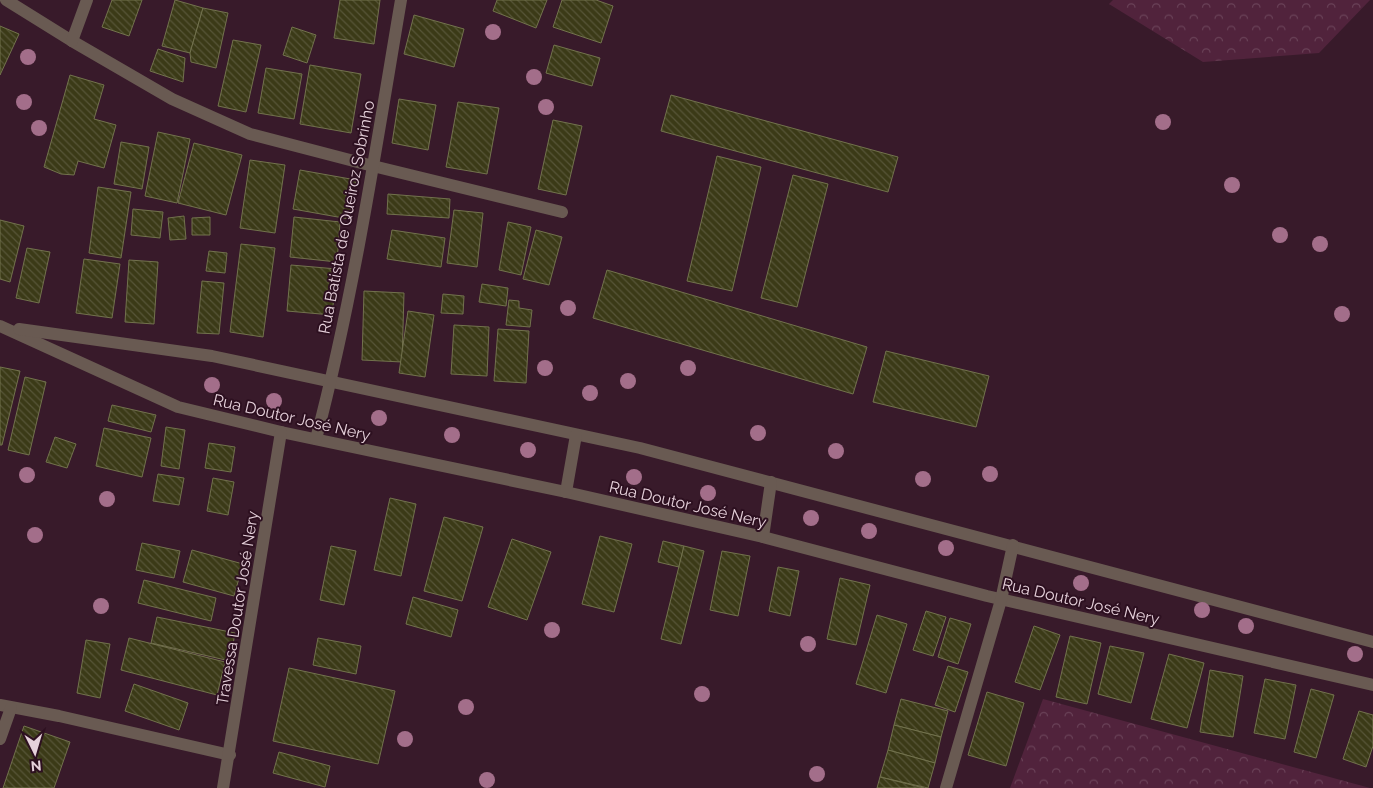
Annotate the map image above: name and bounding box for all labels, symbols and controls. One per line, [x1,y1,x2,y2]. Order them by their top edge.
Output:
street label: Rua Batista de Queiroz Sobrinho [315,99,378,335]
street label: Rua Doutor José Nery [211,390,373,445]
street label: Rua Doutor José Nery [607,477,769,532]
street label: Travessa Doutor José Nery [213,509,262,707]
street label: Rua Doutor José Nery [1000,574,1162,629]
north arrow [10,728,60,778]
text: N [30,758,42,774]

